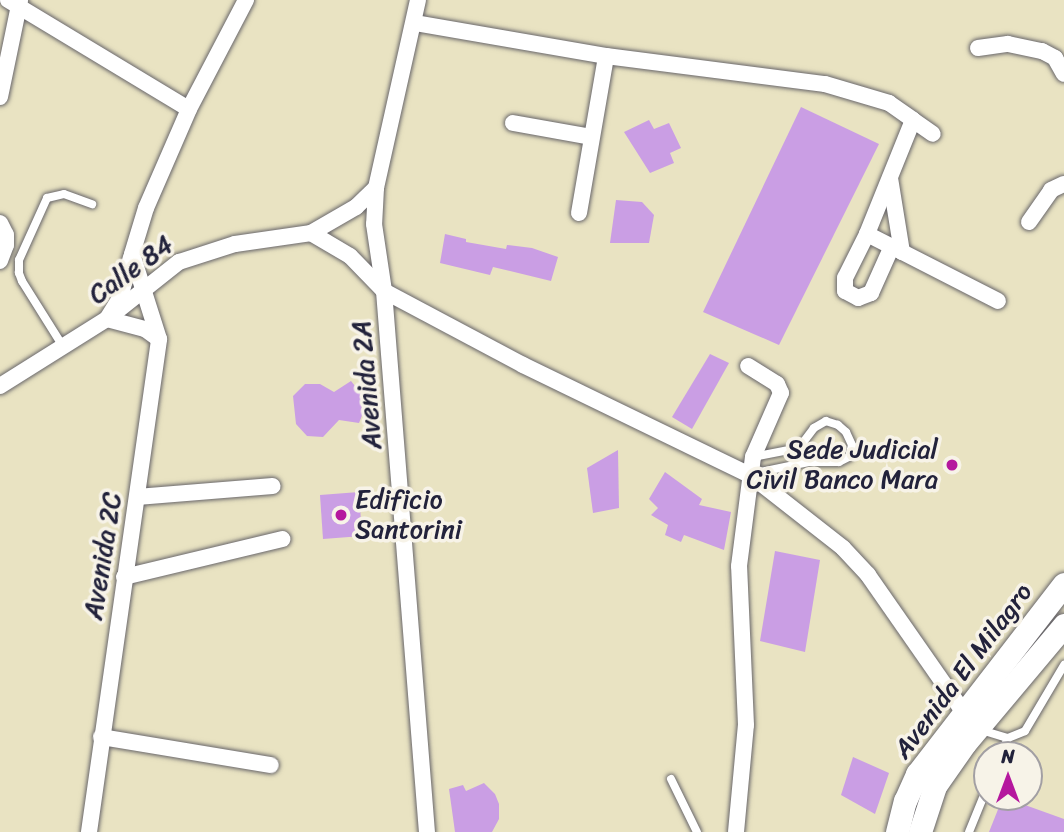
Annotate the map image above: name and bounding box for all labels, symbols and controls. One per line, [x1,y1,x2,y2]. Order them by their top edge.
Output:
street label: Calle 84 [83,229,179,311]
street label: Avenida 2A [346,319,388,451]
place label: Sede Judicial Civil Banco Mara [747,434,938,496]
marker: Sede Judicial Civil Banco Mara [944,457,960,473]
place label: Edificio Santorini [355,484,462,546]
street label: Avenida 2C [78,490,128,622]
marker: Edificio Santorini [333,507,349,523]
street label: Avenida El Milagro [887,577,1039,765]
text: N [1001,740,1015,773]
north arrow [973,741,1043,811]

